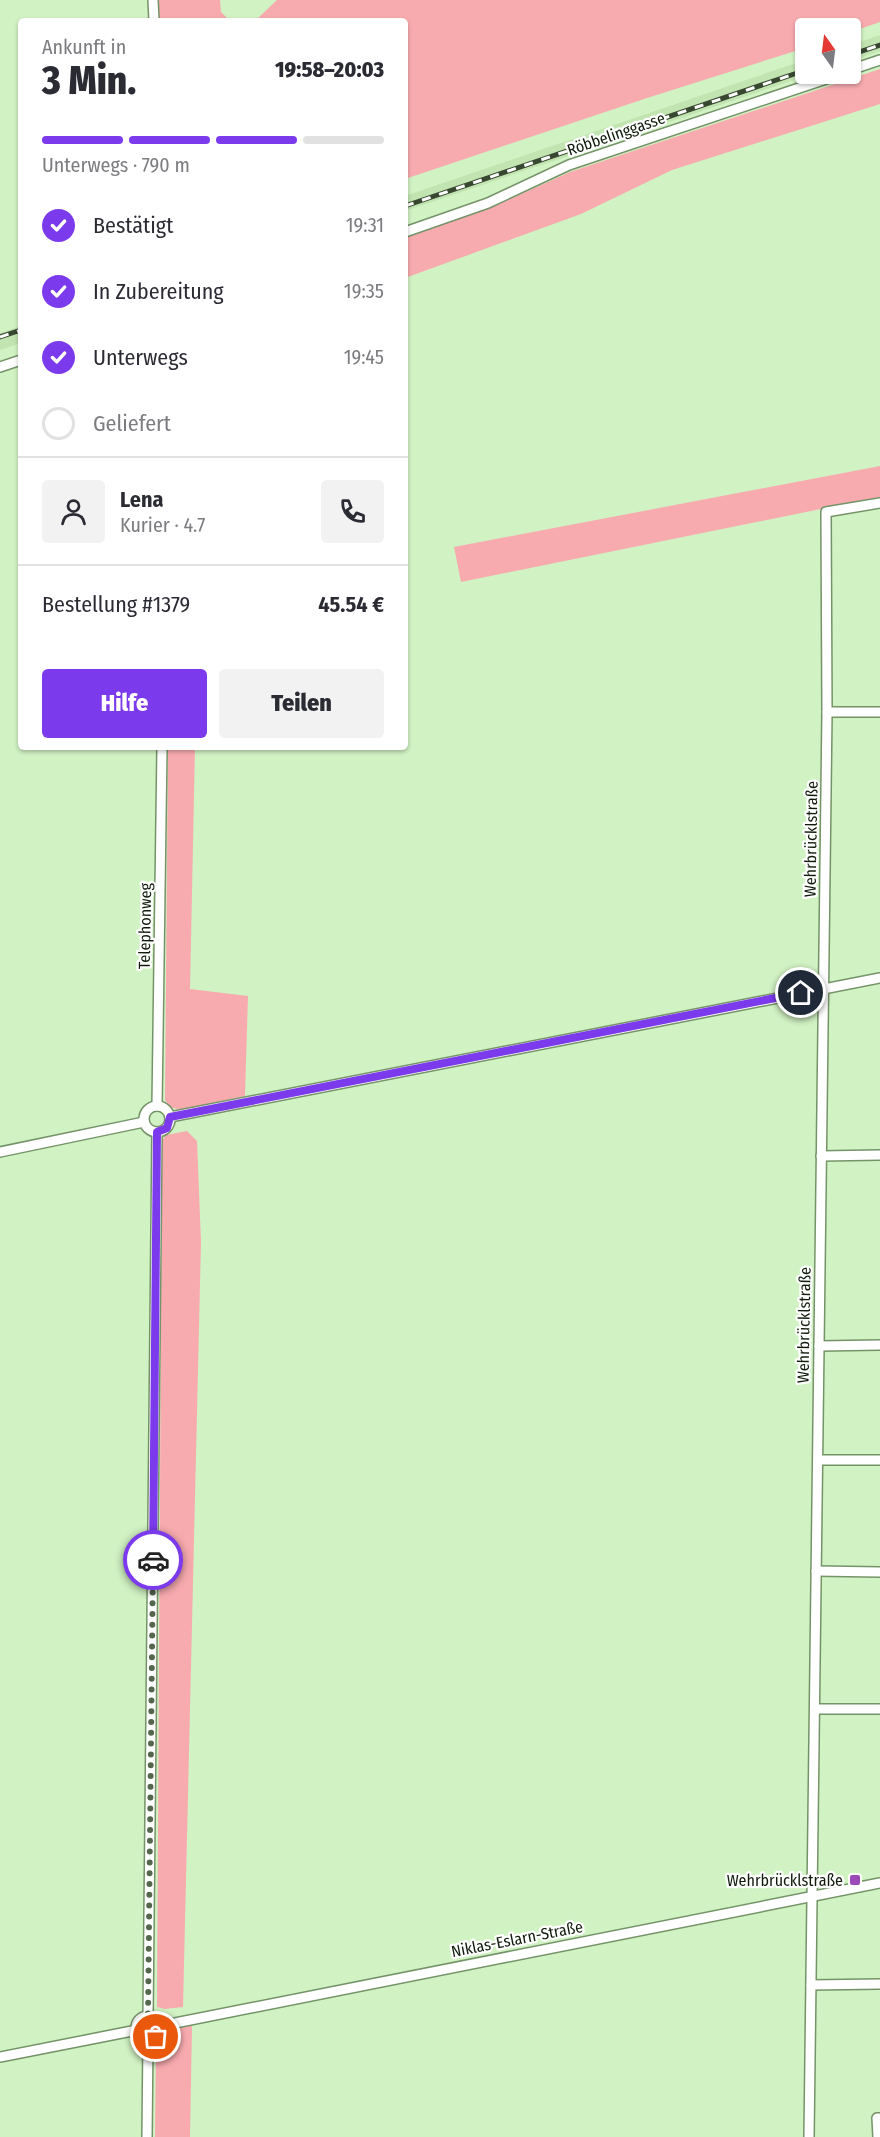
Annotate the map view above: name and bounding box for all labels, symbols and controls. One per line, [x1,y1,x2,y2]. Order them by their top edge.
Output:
north arrow [795,18,861,84]
map controls [795,18,861,84]
text: Ankunft in [42,35,126,59]
text: 19:58–20:03 [275,56,384,83]
text: 3 Min. [42,58,136,104]
street label: Röbbelinggasse [565,108,668,160]
text: Unterwegs · 790 m [42,153,190,177]
icon: check [42,209,75,242]
text: Bestätigt [93,212,173,239]
text: 19:31 [346,213,384,237]
icon: check [42,275,75,308]
text: In Zubereitung [93,278,224,305]
text: 19:35 [344,279,384,303]
icon: check [42,341,75,374]
text: Unterwegs [93,344,188,371]
text: 19:45 [344,345,384,369]
text: Geliefert [93,410,171,437]
button: person [42,480,105,543]
button: phone [321,480,384,543]
text: Lena [120,486,163,513]
text: Kurier · 4.7 [120,513,205,537]
text: Bestellung #1379 [42,591,190,618]
text: 45.54 € [318,591,384,618]
button: Hilfe [42,669,207,738]
button: Teilen [219,669,384,738]
street label: Wehrbrücklstraße [800,781,822,897]
street label: Telephonweg [135,882,155,969]
pin [775,967,826,1018]
icon: home [784,976,817,1009]
street label: Wehrbrücklstraße [793,1267,815,1383]
courier [123,1530,183,1590]
icon: car [137,1544,170,1577]
place label: Wehrbrücklstraße [727,1871,843,1890]
marker: Wehrbrücklstraße [848,1873,862,1887]
street label: Niklas-Eslarn-Straße [450,1917,585,1961]
pin [130,2011,181,2062]
icon: bag [139,2020,172,2053]

